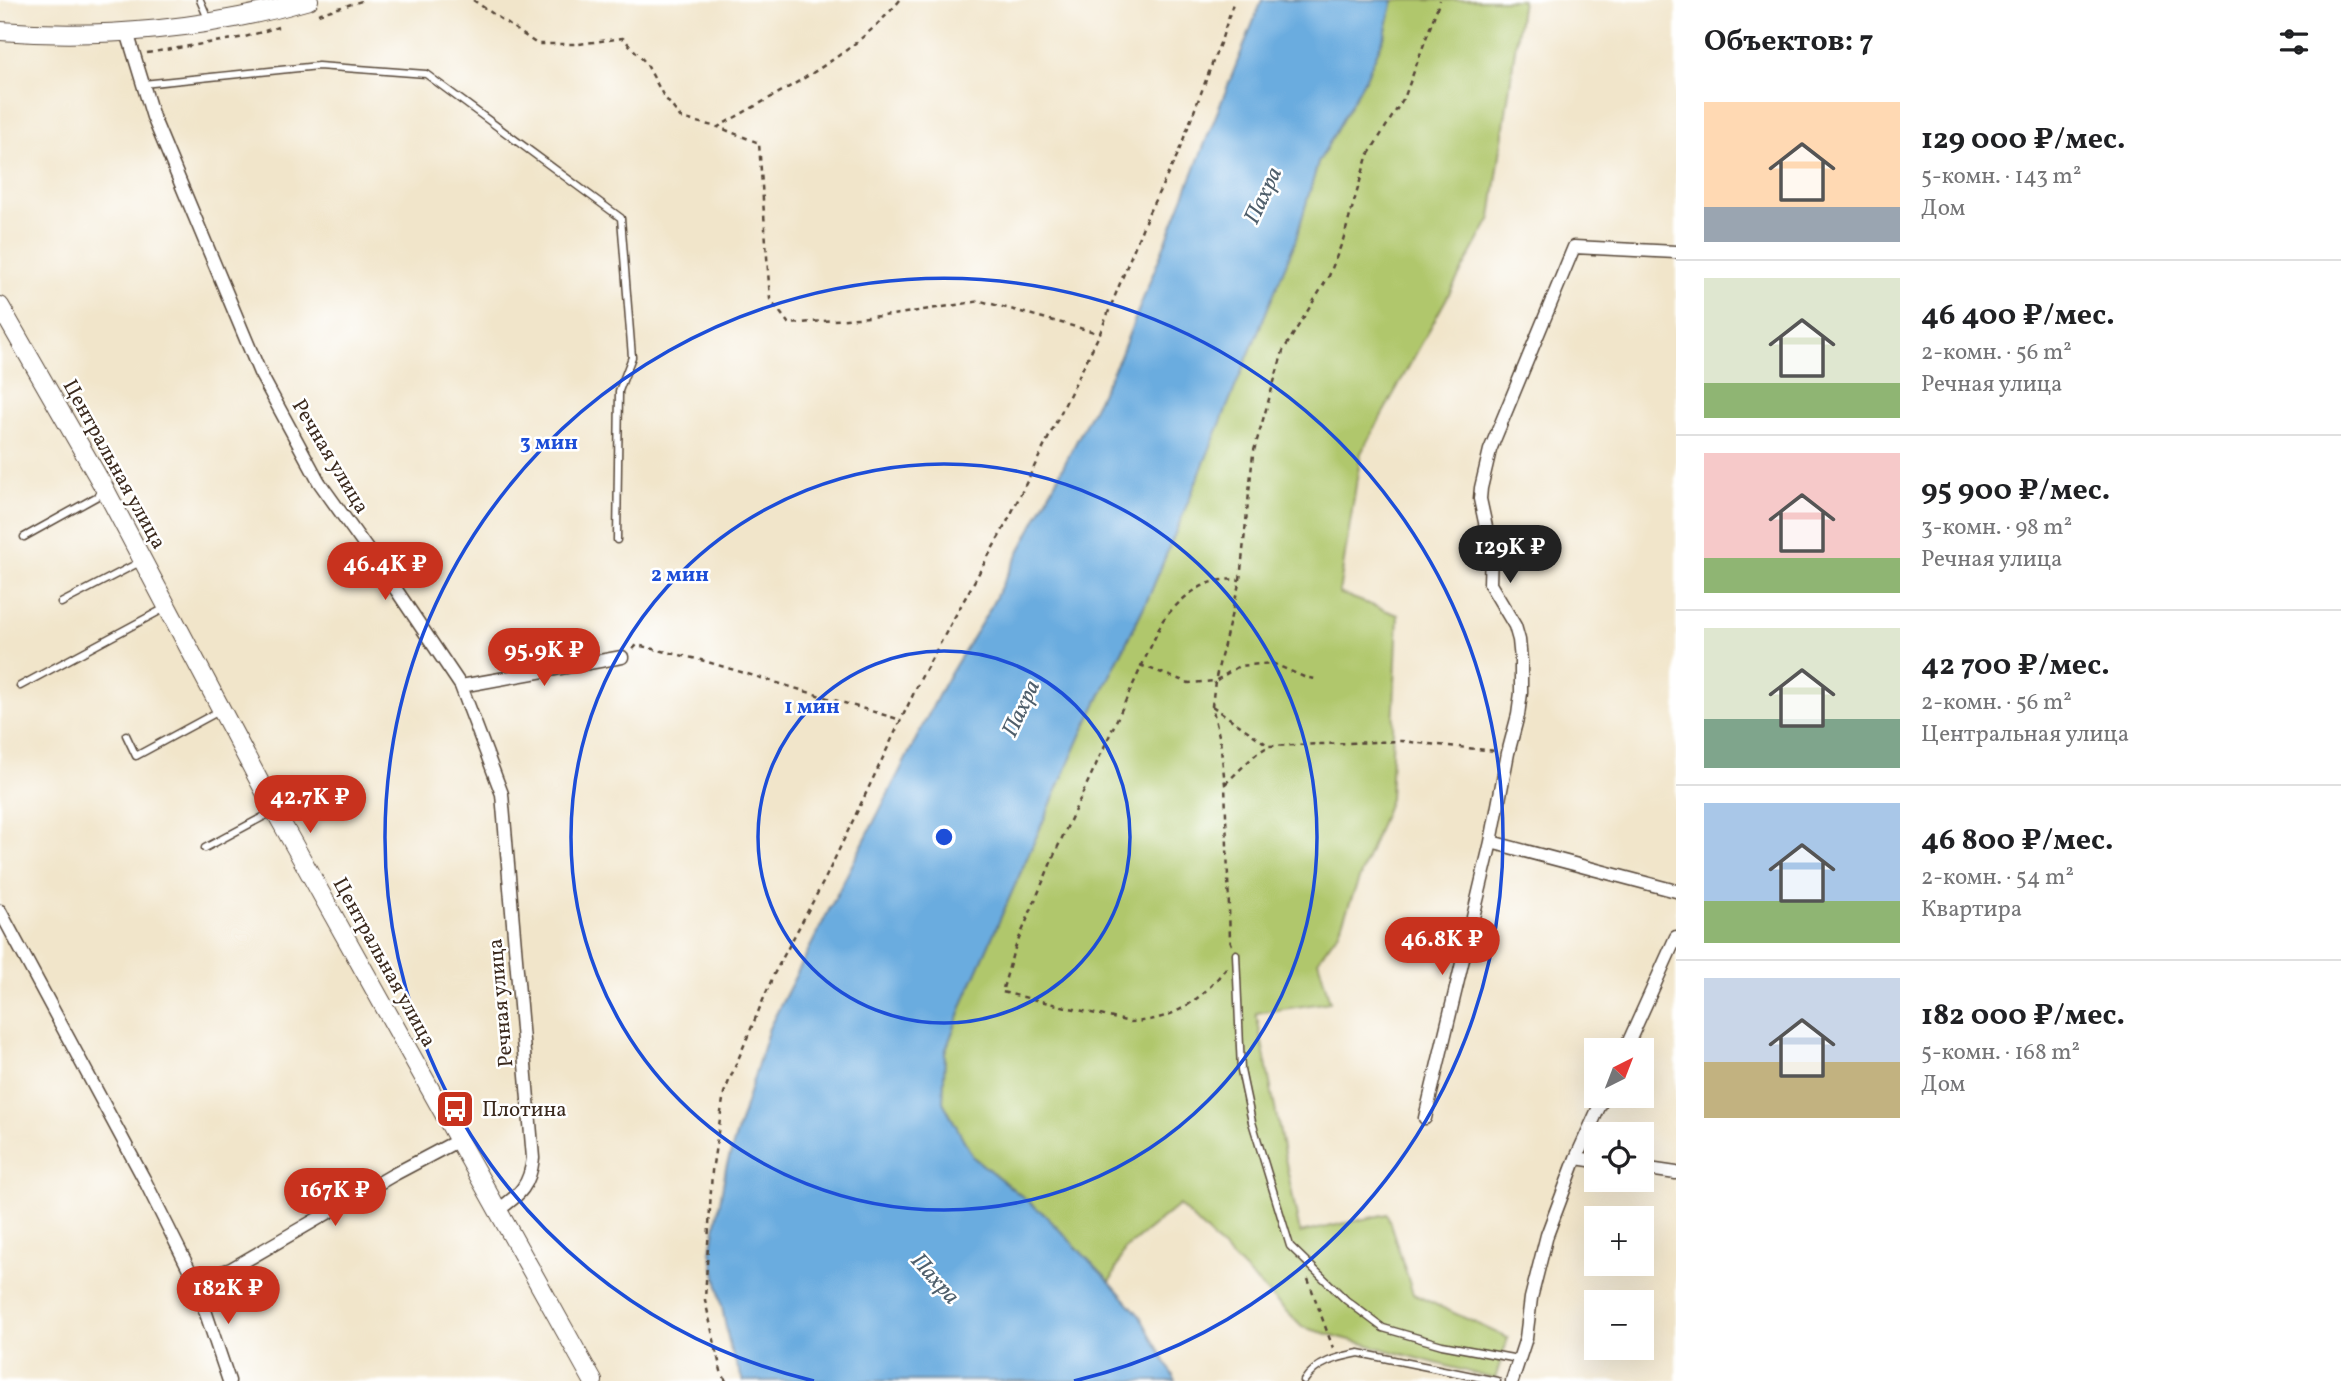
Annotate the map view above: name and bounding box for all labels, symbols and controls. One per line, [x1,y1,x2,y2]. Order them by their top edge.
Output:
text: Объектов: 7 [1704,21,1874,63]
icon: filters [2275,23,2313,61]
text: 129 000 ₽/мес. [1921,119,2125,161]
icon: home [1760,130,1844,214]
text: 5-комн. · 143 m² [1921,161,2081,193]
water label: Пахра [1237,162,1291,229]
text: Дом [1921,193,1965,225]
text: 46 400 ₽/мес. [1921,295,2115,337]
icon: home [1760,306,1844,390]
text: 2-комн. · 56 m² [1921,337,2072,369]
text: Речная улица [1921,369,2063,401]
street label: Центральная улица [55,375,172,555]
street label: Речная улица [284,394,375,520]
text: 3 мин [520,429,578,458]
text: 95 900 ₽/мес. [1921,470,2110,512]
icon: home [1760,481,1844,565]
text: 3-комн. · 98 m² [1921,512,2072,544]
pin: 129K ₽ [1453,526,1567,585]
text: 129K ₽ [1475,532,1545,564]
pin: 46.4K ₽ [320,542,450,602]
text: Речная улица [1921,544,2063,576]
text: 46.4K ₽ [343,549,427,581]
text: 2 мин [651,561,709,590]
pin: 95.9K ₽ [479,628,609,688]
text: 95.9K ₽ [504,635,584,667]
text: 42 700 ₽/мес. [1921,645,2110,687]
icon: home [1760,656,1844,740]
water label: Пахра [995,675,1049,742]
text: 2-комн. · 56 m² [1921,687,2072,719]
text: 1 мин [784,693,840,722]
text: Центральная улица [1921,719,2129,751]
pin: 42.7K ₽ [245,776,375,835]
text: 42.7K ₽ [270,782,350,814]
text: 46 800 ₽/мес. [1921,820,2113,862]
centre of rings [932,825,956,849]
icon: home [1760,831,1844,915]
text: 2-комн. · 54 m² [1921,862,2074,894]
street label: Центральная улица [325,873,442,1053]
text: Квартира [1921,894,2022,926]
pin: 46.8K ₽ [1377,918,1507,977]
text: 46.8K ₽ [1401,924,1483,956]
street label: Речная улица [481,937,522,1069]
text: 182 000 ₽/мес. [1921,995,2125,1037]
icon: home [1760,1006,1844,1090]
text: 5-комн. · 168 m² [1921,1037,2080,1069]
north arrow [1584,1038,1654,1108]
map controls [1584,1038,1654,1360]
text: Дом [1921,1069,1965,1101]
bus stop icon: Плотина [434,1088,476,1130]
place label: Плотина [482,1096,567,1125]
button: locate [1584,1122,1654,1192]
pin: 167K ₽ [278,1168,392,1228]
text: 167K ₽ [300,1175,370,1207]
button: + [1584,1206,1654,1276]
water label: Пахра [903,1247,966,1312]
pin: 182K ₽ [171,1266,285,1326]
text: 182K ₽ [193,1273,263,1305]
button: − [1584,1290,1654,1360]

